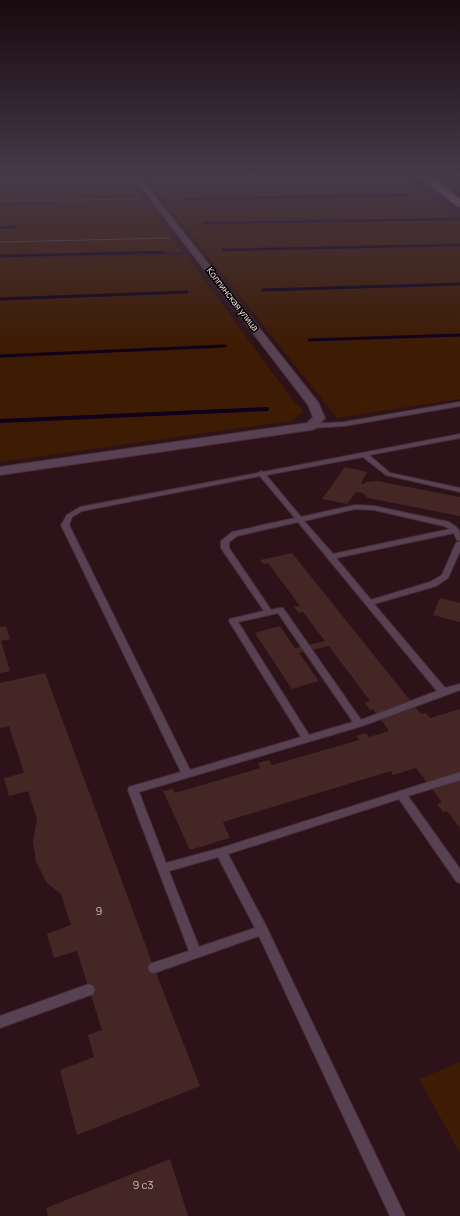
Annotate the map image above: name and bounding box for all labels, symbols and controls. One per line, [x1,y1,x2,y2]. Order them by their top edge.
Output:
street label: Колпинская улица [204,264,262,334]
house number: 9 [96,903,103,918]
house number: 9 с3 [132,1177,154,1192]

